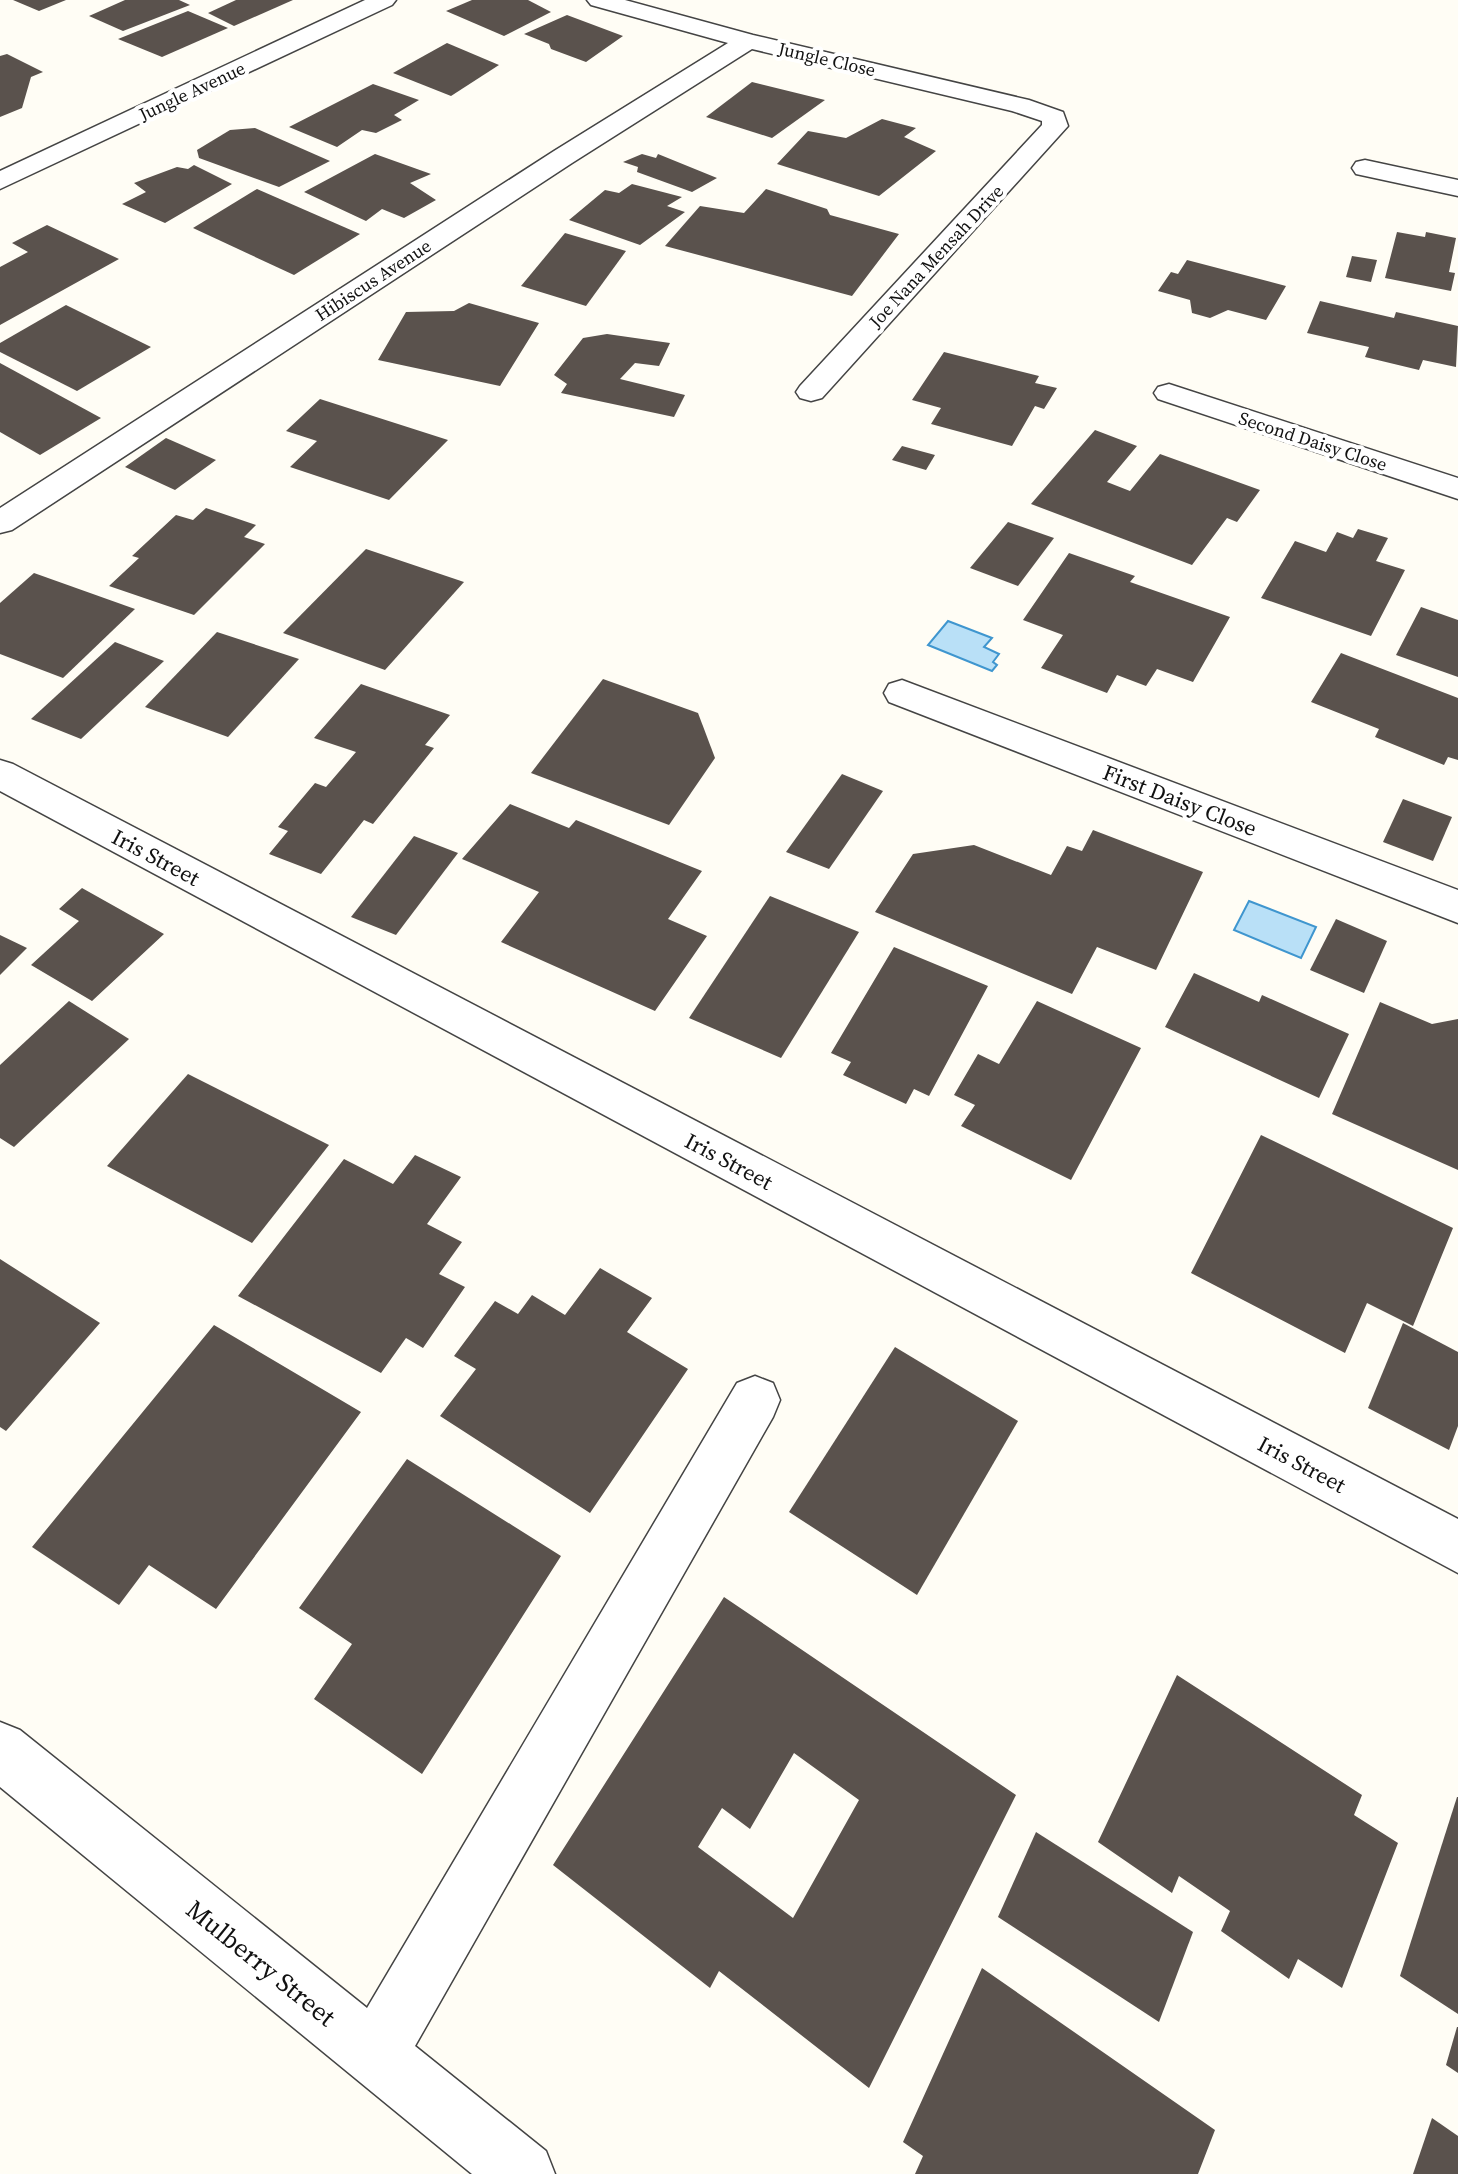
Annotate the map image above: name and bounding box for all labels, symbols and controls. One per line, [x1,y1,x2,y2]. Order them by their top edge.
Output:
street label: Jungle Close [775,35,878,82]
street label: Jungle Avenue [134,55,249,127]
street label: Joe Nana Mensah Drive [862,179,1009,334]
street label: Hibiscus Avenue [310,233,436,327]
street label: Second Daisy Close [1236,405,1390,477]
street label: First Daisy Close [1099,757,1261,843]
street label: Iris Street [107,821,206,893]
street label: Iris Street [680,1125,779,1197]
street label: Iris Street [1253,1428,1352,1500]
street label: Mulberry Street [179,1891,344,2035]

